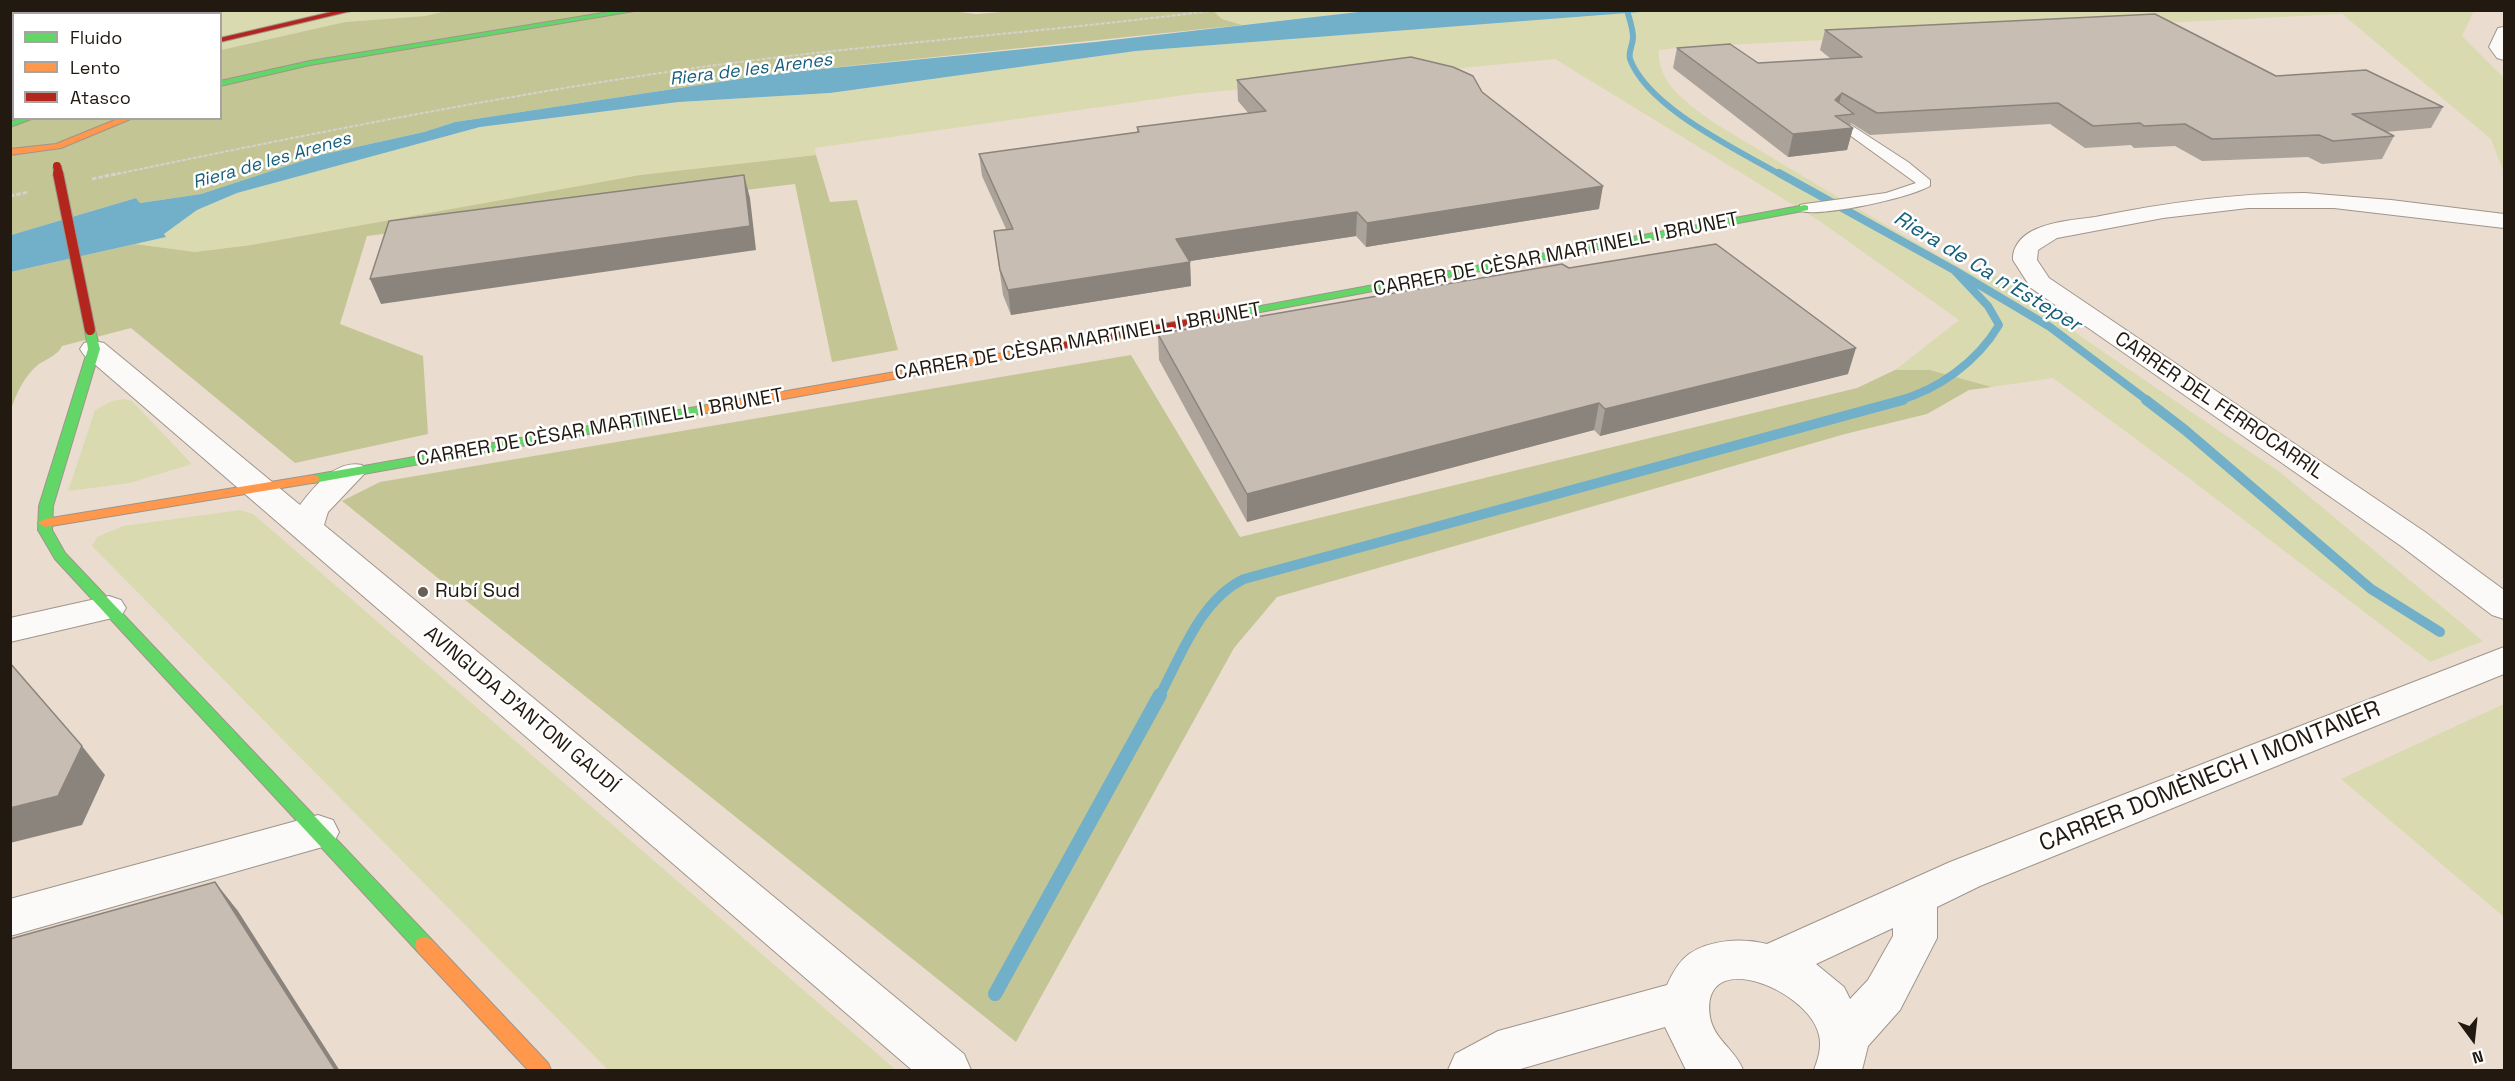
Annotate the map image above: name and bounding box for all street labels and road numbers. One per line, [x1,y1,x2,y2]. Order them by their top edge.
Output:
street label: CARRER DE CÈSAR MARTINELL I BRUNET [1371,208,1741,302]
street label: CARRER DE CÈSAR MARTINELL I BRUNET [893,298,1263,386]
street label: CARRER DEL FERROCARRIL [2110,327,2328,485]
street label: CARRER DE CÈSAR MARTINELL I BRUNET [415,384,785,472]
street label: AVINGUDA D'ANTONI GAUDÍ [419,622,623,798]
street label: CARRER DOMÈNECH I MONTANER [2035,695,2385,859]

